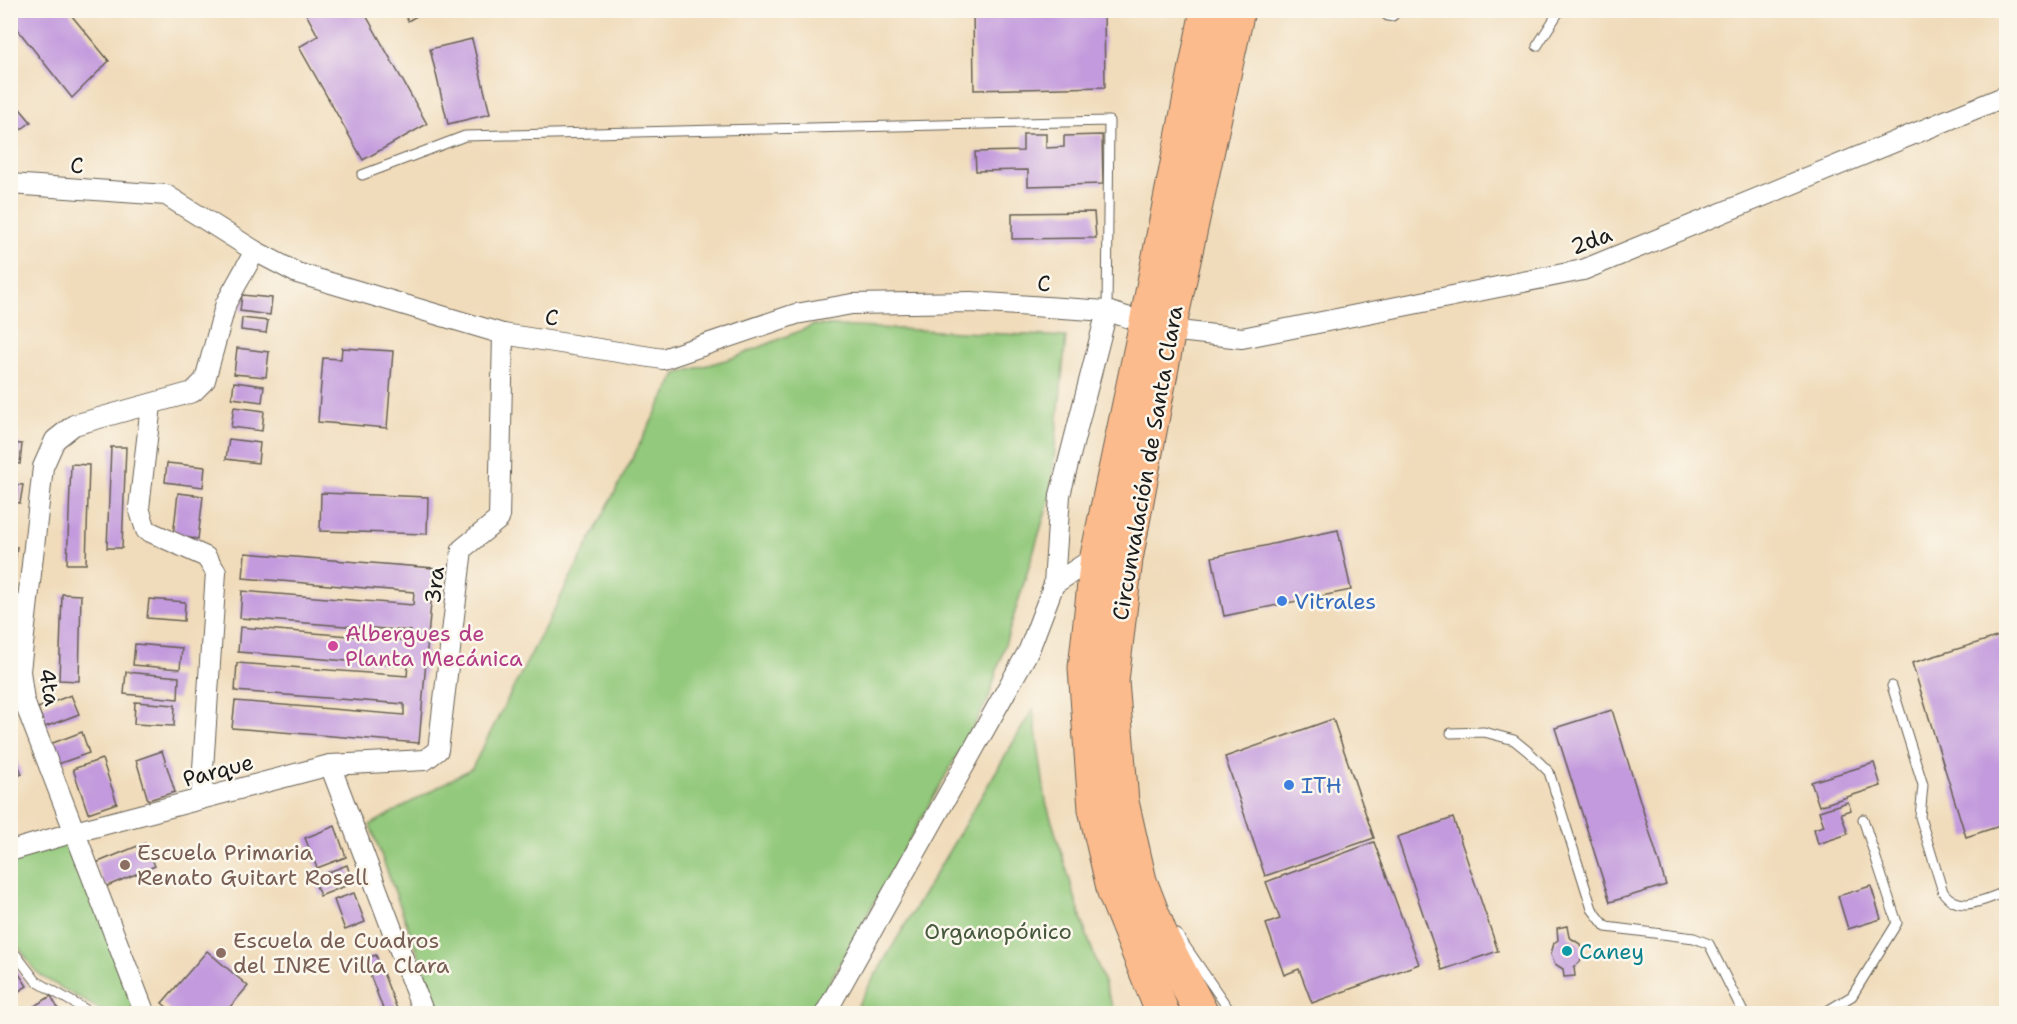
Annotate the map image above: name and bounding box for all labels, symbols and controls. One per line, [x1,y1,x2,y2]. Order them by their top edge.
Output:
street label: C [69,151,85,180]
street label: 2da [1566,220,1616,261]
street label: C [1036,269,1052,298]
street label: C [543,302,561,333]
street label: Circunvalación de Santa Clara [1106,303,1190,623]
street label: 3ra [418,564,451,605]
place label: Vitrales [1294,587,1376,616]
marker: Vitrales [1275,594,1289,608]
place label: Albergues de Planta Mecánica [345,619,523,673]
marker: Albergues de Planta Mecánica [326,639,340,653]
street label: 4ta [32,666,67,709]
street label: Parque [180,747,257,794]
place label: ITH [1301,771,1342,800]
marker: ITH [1282,778,1296,792]
place label: Escuela Primaria Renato Guitart Rosell [137,838,369,892]
marker: Escuela Primaria Renato Guitart Rosell [118,858,132,872]
park label: Organopónico [924,917,1072,946]
place label: Escuela de Cuadros del INRE Villa Clara [233,926,450,980]
place label: Caney [1579,937,1644,966]
marker: Caney [1560,944,1574,958]
marker: Escuela de Cuadros del INRE Villa Clara [214,946,228,960]

